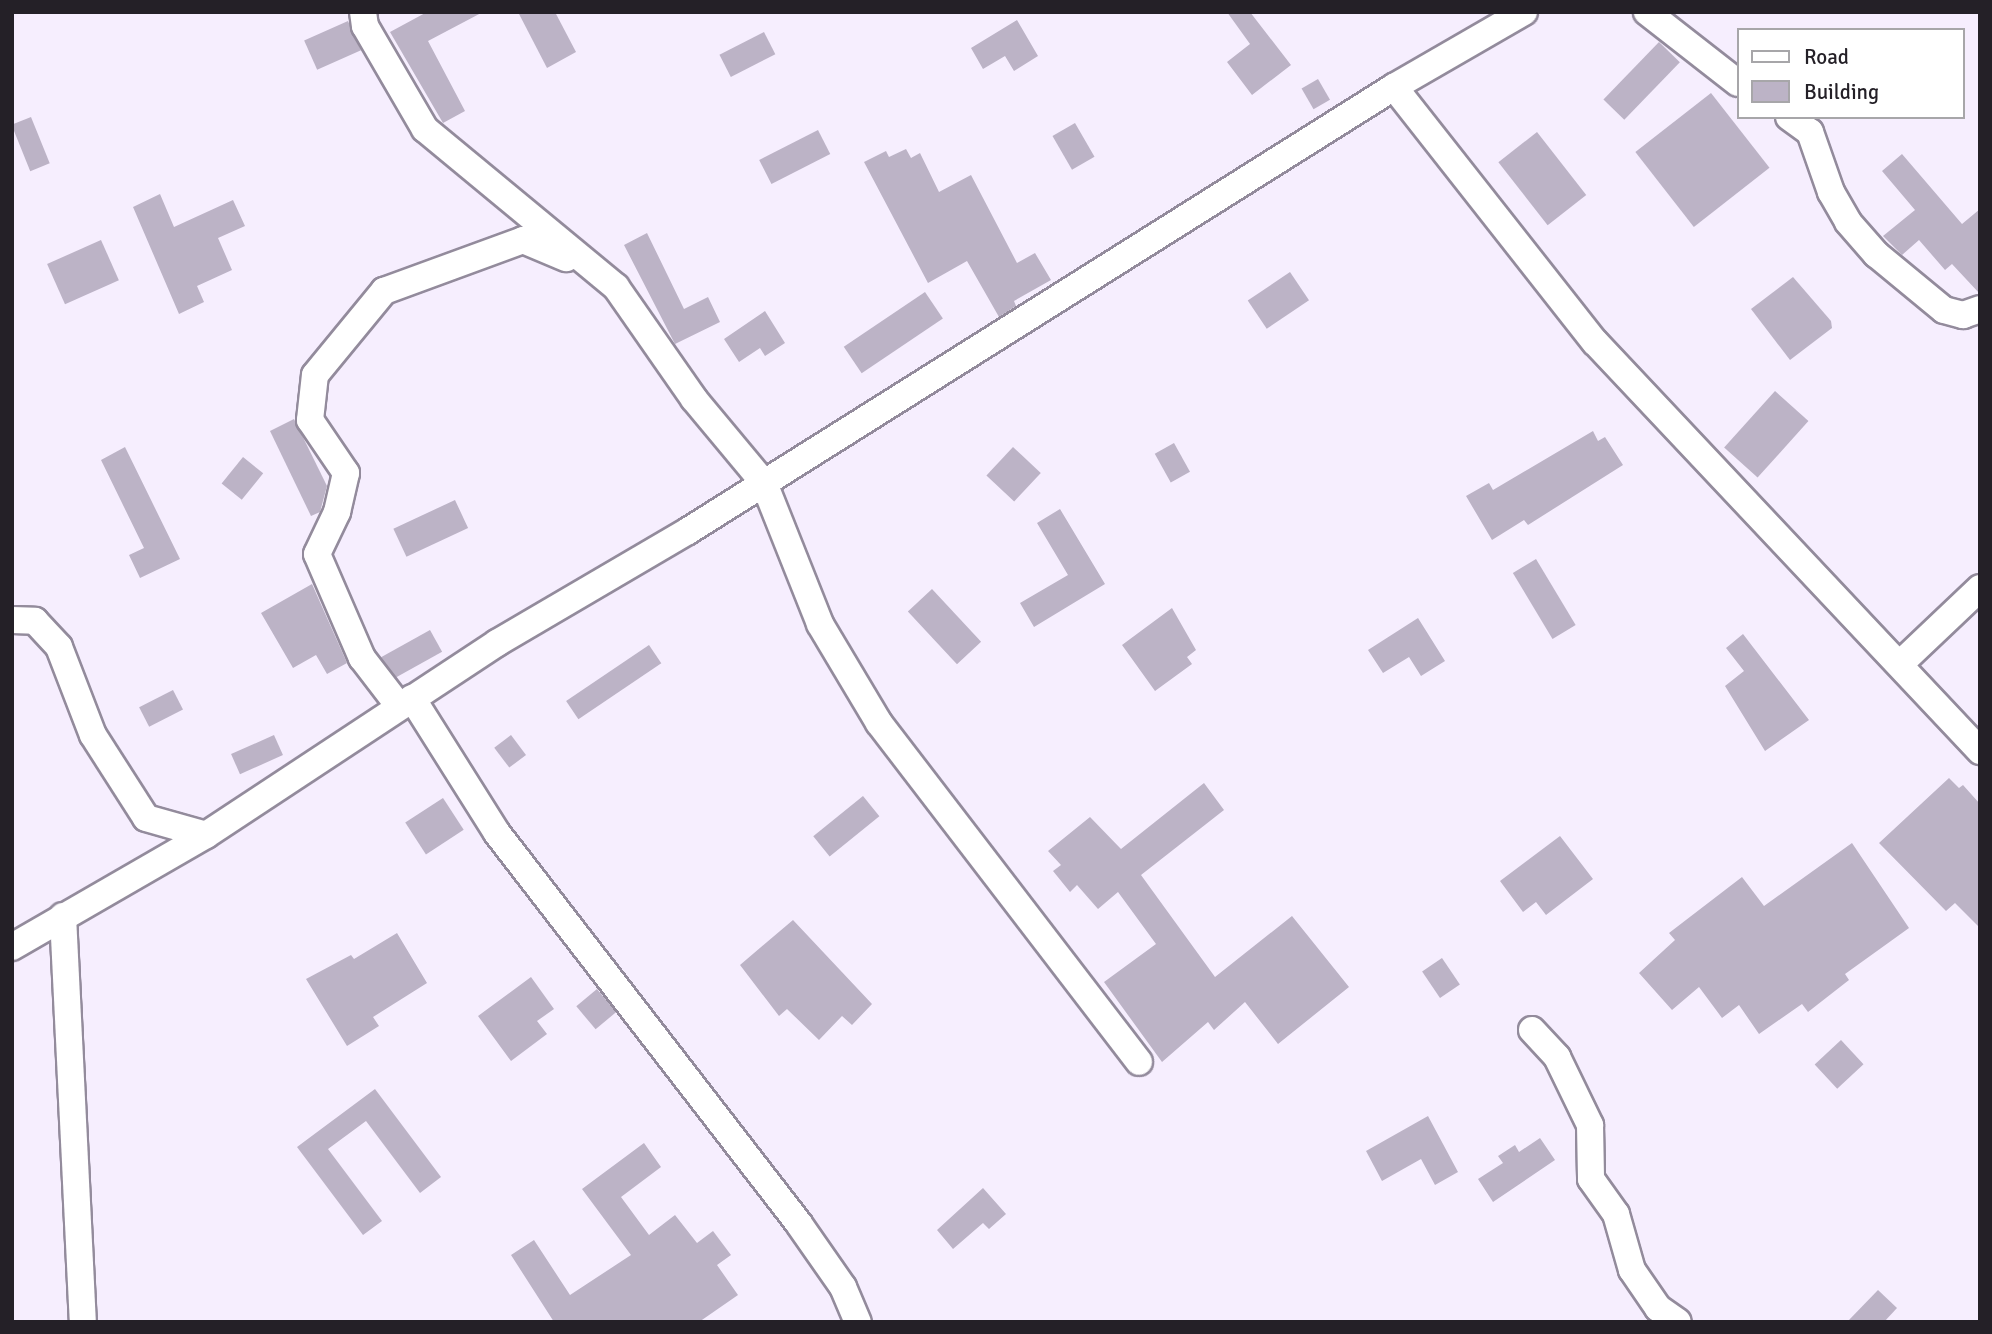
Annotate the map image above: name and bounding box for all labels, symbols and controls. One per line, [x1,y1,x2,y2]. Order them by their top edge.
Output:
legend [1736,28,1964,119]
text: Road [1804,44,1849,70]
text: Building [1804,79,1879,105]

